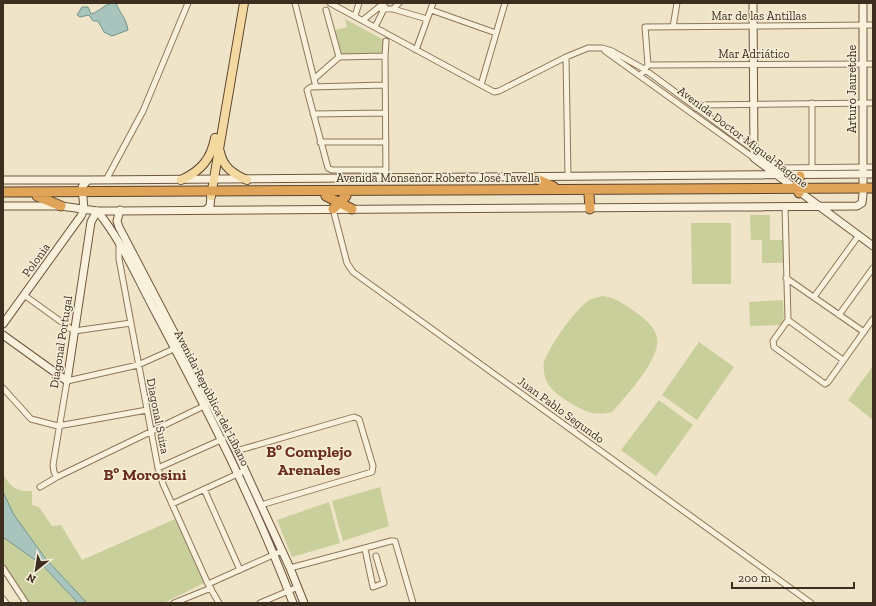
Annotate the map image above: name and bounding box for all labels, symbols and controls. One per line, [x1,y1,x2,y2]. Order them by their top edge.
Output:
street label: Mar de las Antillas [711,9,807,23]
street label: Arturo Jauretche [845,44,859,133]
street label: Mar Adriático [718,47,790,61]
street label: Avenida Doctor Miguel Ragone [675,83,811,191]
street label: Avenida Monseñor Roberto José Tavella [336,171,540,185]
street label: Polonia [19,240,53,280]
street label: Diagonal Portugal [47,295,75,389]
street label: Avenida República del Líbano [172,328,252,468]
street label: Juan Pablo Segundo [515,374,607,446]
street label: Diagonal Suiza [144,377,172,455]
district label: Bº Complejo Arenales [266,442,352,479]
district label: Bº Morosini [103,465,187,484]
north arrow [16,550,56,590]
scale bar [732,564,854,590]
text: N [24,570,38,586]
text: 200 m [738,571,772,585]

